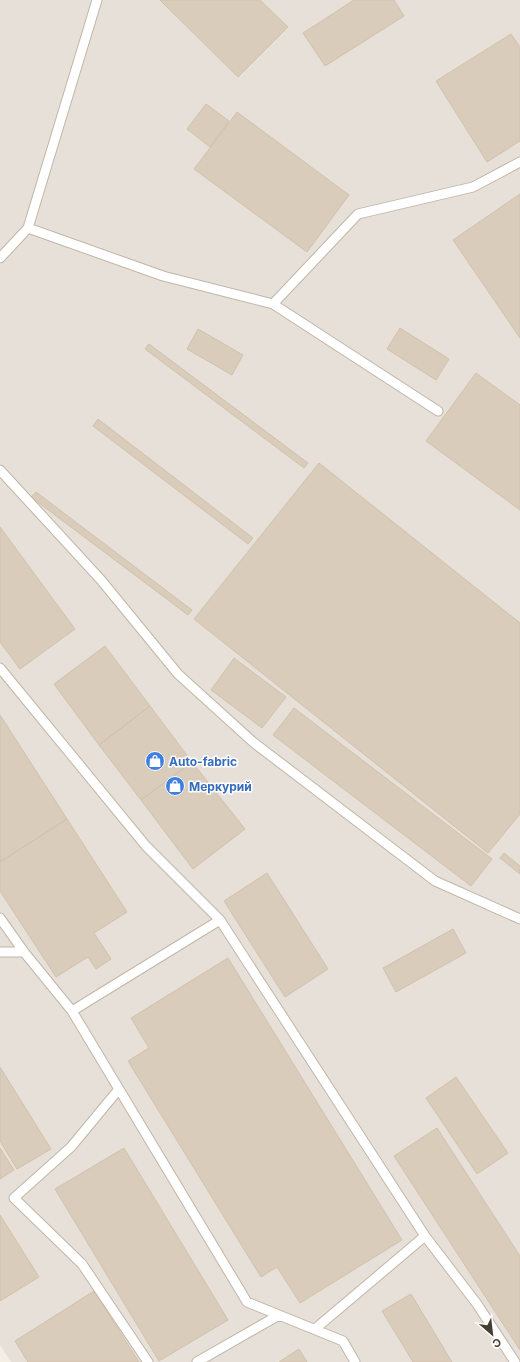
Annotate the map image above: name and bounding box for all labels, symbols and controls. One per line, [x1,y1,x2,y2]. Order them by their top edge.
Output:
shop icon: Auto-fabric [144,750,166,772]
place label: Auto-fabric [169,754,237,769]
shop icon: Меркурий [164,775,186,797]
place label: Меркурий [189,779,252,794]
north arrow [472,1314,512,1354]
text: С [490,1335,504,1351]

